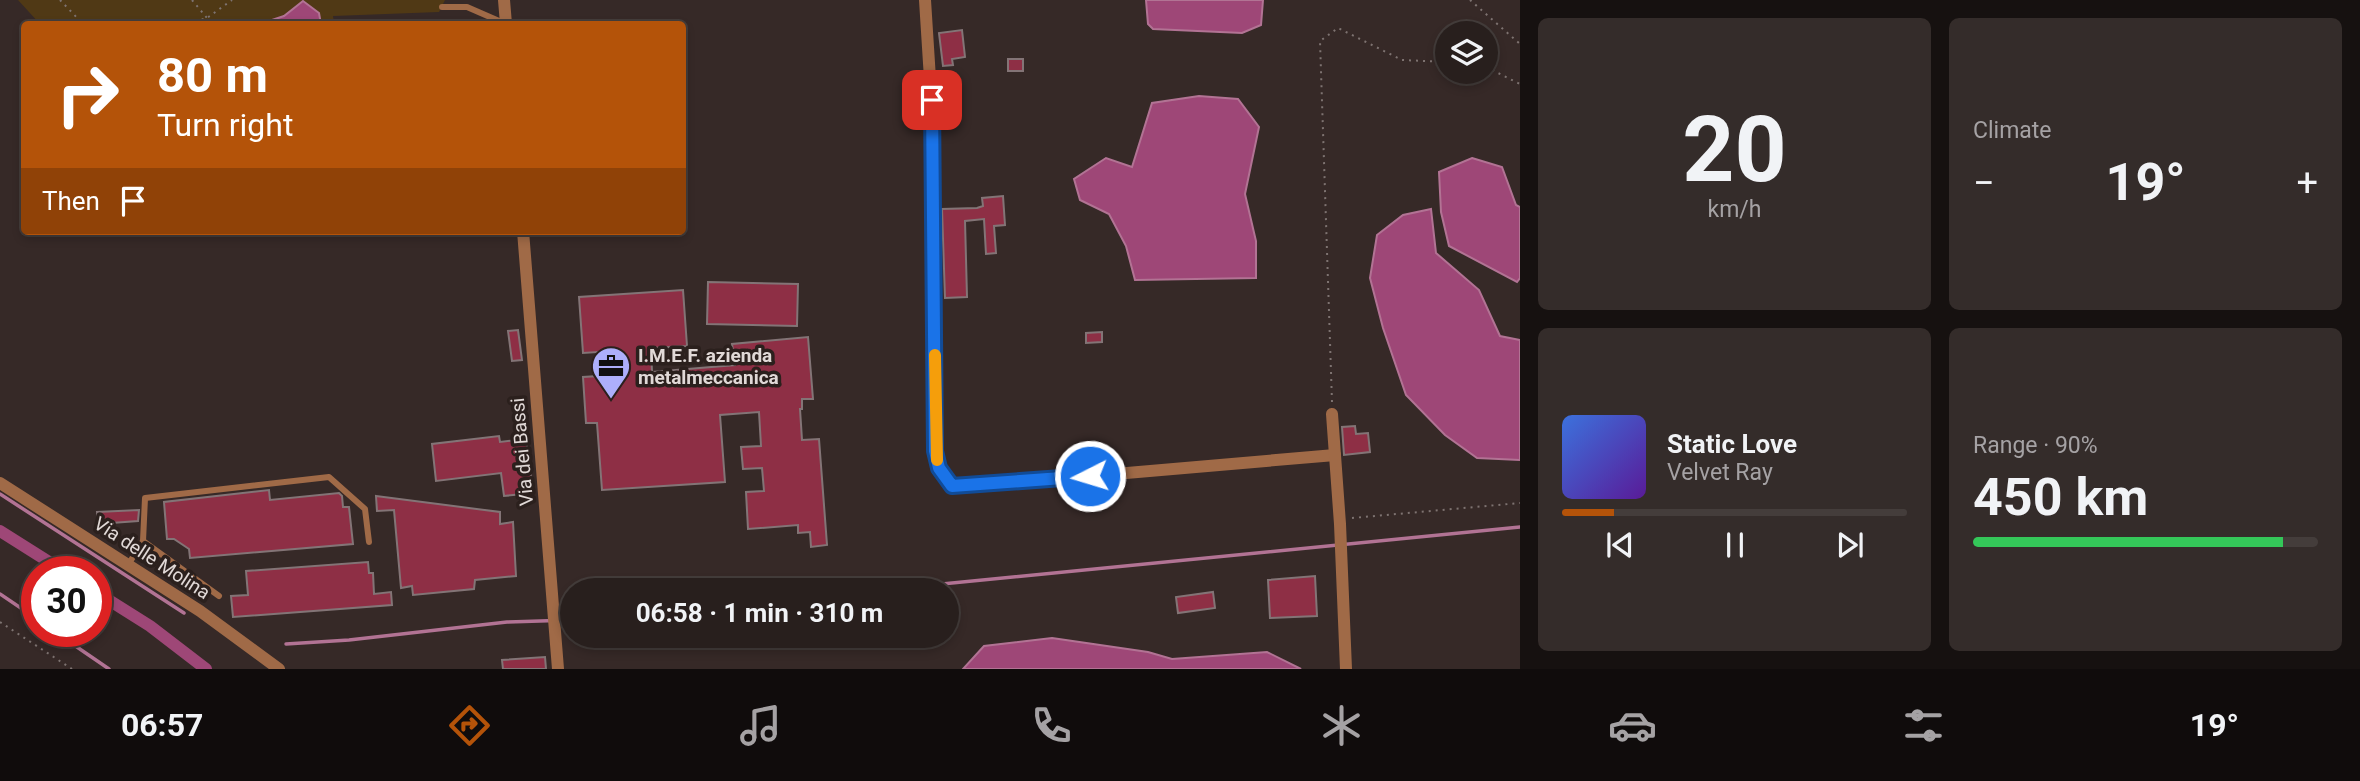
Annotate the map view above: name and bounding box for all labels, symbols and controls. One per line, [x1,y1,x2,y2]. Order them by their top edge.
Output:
map controls [1435,21,1498,84]
button: layers [1435,21,1498,84]
text: 80 m [157,47,268,104]
icon: right [42,49,133,140]
pin [902,70,962,130]
icon: arrive [913,81,951,119]
text: 20 [1682,97,1787,203]
text: Turn right [157,106,293,144]
text: Climate [1973,117,2052,144]
text: 19° [2106,152,2186,213]
text: − [1973,161,1995,205]
text: + [2296,161,2318,205]
icon: arrive [114,182,152,220]
text: Then [42,186,100,216]
text: km/h [1708,196,1762,223]
place label: I.M.E.F. azienda metalmeccanica [638,344,779,389]
office icon: I.M.E.F. azienda metalmeccanica [590,345,632,400]
street label: Via dei Bassi [506,397,538,507]
text: Static Love [1667,429,1797,459]
text: Range · 90% [1973,432,2098,459]
position arrow [1053,439,1127,513]
text: Velvet Ray [1667,459,1773,486]
text: 450 km [1973,467,2148,528]
street label: Via delle Molina [90,512,214,604]
icon: previous [1601,526,1639,564]
icon: pause [1716,526,1754,564]
icon: next [1831,526,1869,564]
speed limit sign: 30 [21,556,112,647]
text: 06:58 · 1 min · 310 m [636,598,883,628]
icon: directions [445,701,494,750]
icon: music [736,701,785,750]
icon: phone [1027,701,1076,750]
icon: climate [1317,701,1366,750]
icon: car [1608,701,1657,750]
icon: filters [1899,701,1948,750]
text: 06:57 [121,706,203,744]
text: 19° [2190,706,2239,744]

